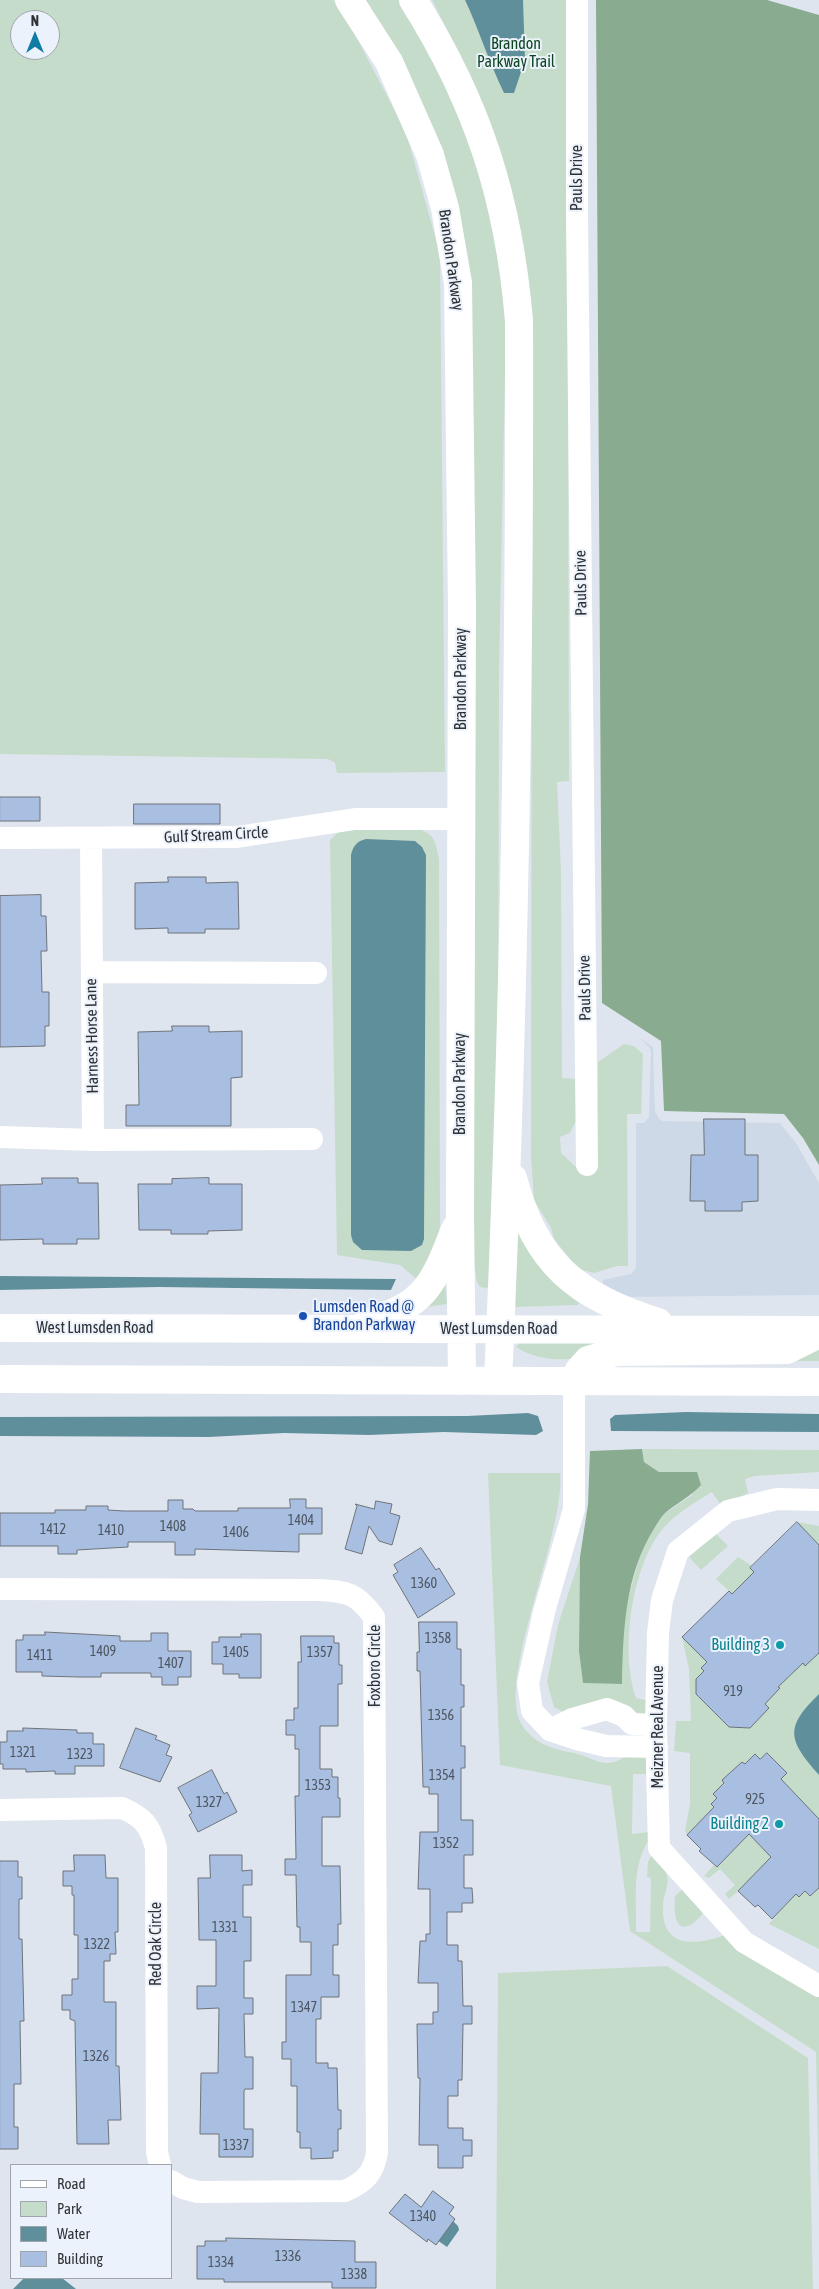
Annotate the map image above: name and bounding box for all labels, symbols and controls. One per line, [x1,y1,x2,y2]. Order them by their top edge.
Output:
north arrow [10,10,60,60]
text: N [31,13,39,29]
park label: Brandon Parkway Trail [477,34,555,72]
street label: Pauls Drive [567,145,587,211]
street label: Brandon Parkway [434,208,468,312]
street label: Pauls Drive [571,550,591,616]
street label: Brandon Parkway [451,628,471,730]
street label: Gulf Stream Circle [163,823,269,847]
street label: Pauls Drive [575,955,595,1021]
street label: Harness Horse Lane [81,978,103,1094]
street label: Brandon Parkway [450,1033,470,1135]
place label: Lumsden Road @ Brandon Parkway [313,1297,415,1335]
marker: Lumsden Road @ Brandon Parkway [297,1310,309,1322]
street label: West Lumsden Road [36,1318,154,1338]
street label: West Lumsden Road [440,1319,558,1339]
house number: 1404 [288,1513,314,1529]
house number: 1408 [160,1519,186,1535]
house number: 1412 [40,1522,66,1538]
house number: 1410 [98,1523,124,1539]
house number: 1406 [223,1525,249,1541]
house number: 1360 [411,1576,437,1592]
street label: Foxboro Circle [365,1625,385,1707]
house number: 1358 [425,1631,451,1647]
place label: Building 3 [711,1635,770,1655]
marker: Building 3 [774,1639,786,1651]
house number: 1409 [90,1644,116,1660]
house number: 1405 [223,1645,249,1661]
house number: 1357 [307,1645,333,1661]
house number: 1411 [27,1648,53,1664]
house number: 1407 [158,1656,184,1672]
street label: Meizner Real Avenue [648,1666,668,1788]
house number: 919 [723,1684,743,1700]
house number: 1356 [428,1708,454,1724]
house number: 1321 [10,1745,36,1761]
house number: 1323 [67,1747,93,1763]
house number: 1354 [429,1768,455,1784]
house number: 1353 [305,1778,331,1794]
house number: 925 [745,1792,765,1808]
house number: 1327 [196,1795,222,1811]
place label: Building 2 [710,1814,769,1834]
marker: Building 2 [773,1818,785,1830]
house number: 1352 [433,1836,459,1852]
street label: Red Oak Circle [146,1902,166,1986]
house number: 1331 [212,1920,238,1936]
house number: 1322 [84,1937,110,1953]
house number: 1347 [291,2000,317,2016]
house number: 1326 [83,2049,109,2065]
house number: 1337 [223,2138,249,2154]
legend [10,2164,172,2279]
text: Road [57,2175,86,2192]
text: Park [57,2200,82,2217]
house number: 1340 [410,2209,436,2225]
text: Water [57,2225,90,2242]
house number: 1336 [275,2249,301,2265]
text: Building [57,2250,103,2267]
house number: 1334 [208,2255,234,2271]
house number: 1338 [341,2267,367,2283]

